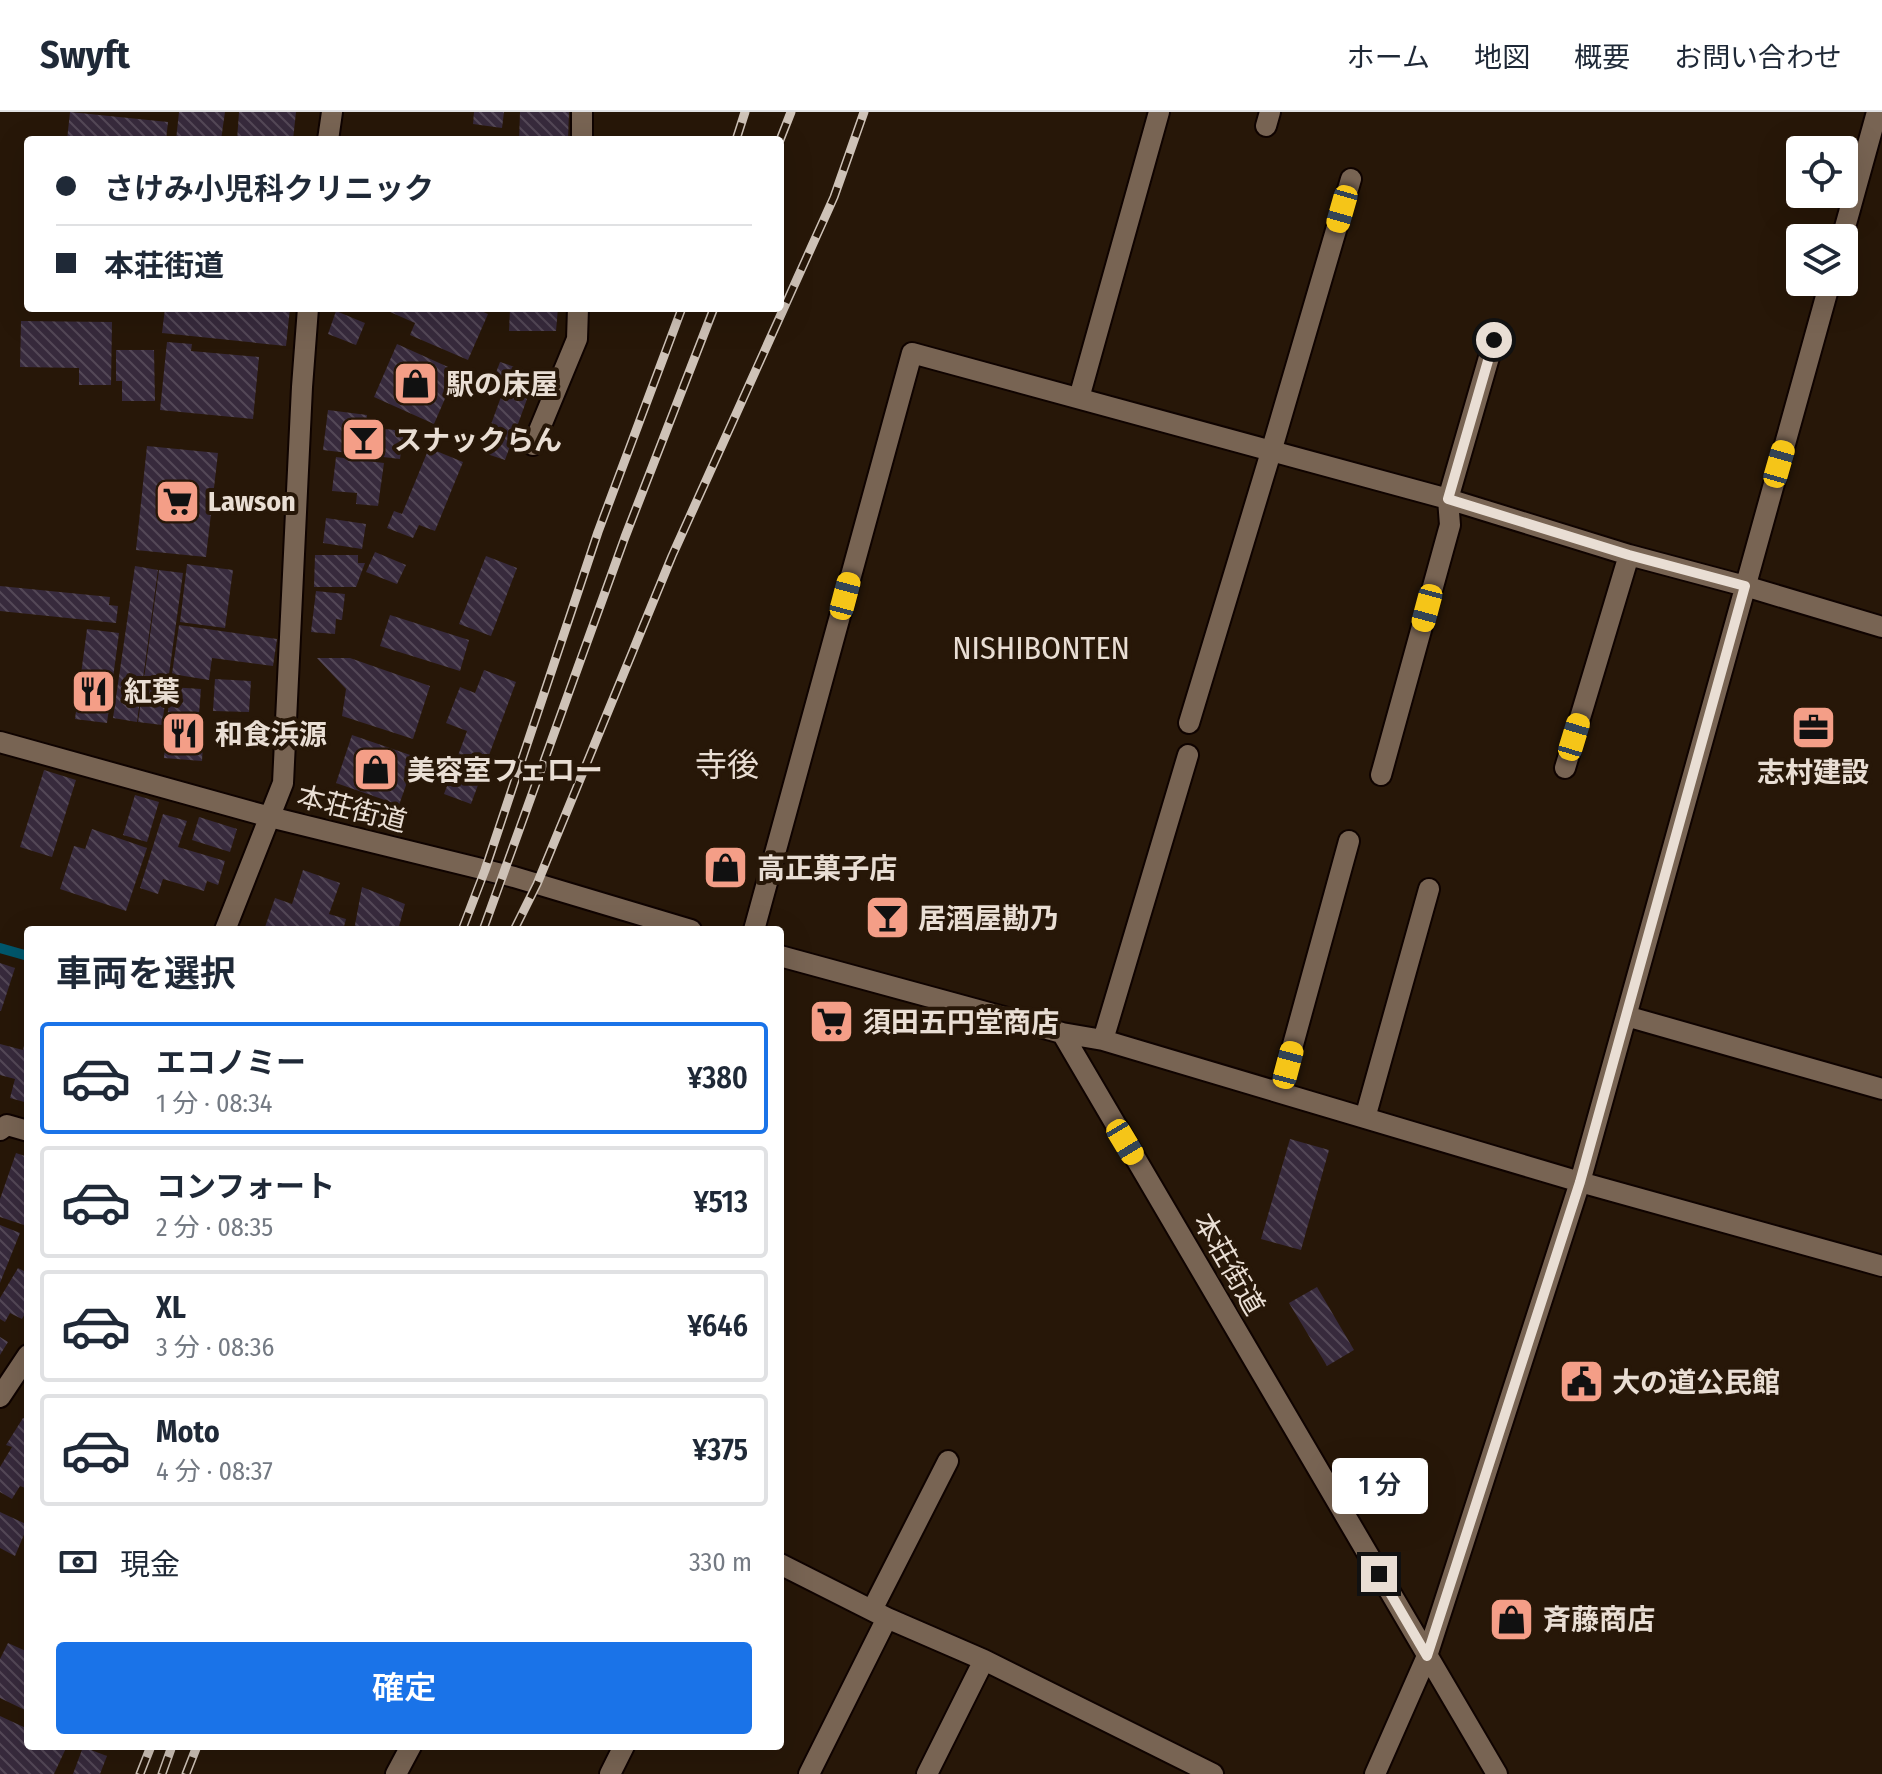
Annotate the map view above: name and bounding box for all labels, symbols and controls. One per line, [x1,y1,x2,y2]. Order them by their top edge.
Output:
text: Swyft [40,32,130,78]
text: ホーム [1347,41,1430,74]
text: 地図 [1474,41,1530,74]
text: 概要 [1574,41,1630,74]
text: お問い合わせ [1674,41,1842,74]
map controls [1786,136,1858,296]
button: locate [1786,136,1858,208]
text: さけみ小児科クリニック [104,171,434,207]
car [1324,183,1360,235]
button: layers [1786,224,1858,296]
text: 本荘街道 [104,248,224,284]
route start [1476,322,1512,358]
shop icon: 駅の床屋 [391,360,439,408]
place label: 駅の床屋 [446,368,558,401]
bar icon: スナックらん [339,416,387,464]
place label: スナックらん [394,424,562,457]
car [1761,438,1797,490]
supermarket icon: Lawson [153,477,201,525]
place label: Lawson [208,485,296,518]
car [827,570,863,622]
car [1409,582,1445,634]
district label: NISHIBONTEN [952,629,1130,667]
restaurant icon: 紅葉 [69,667,117,715]
place label: 紅葉 [124,675,180,708]
office icon: 志村建設 [1789,704,1837,752]
restaurant icon: 和食浜源 [160,710,208,758]
car [1556,711,1592,763]
place label: 和食浜源 [215,718,327,751]
shop icon: 美容室フェロー [352,746,400,794]
district label: 寺後 [695,746,759,784]
place label: 美容室フェロー [407,754,603,787]
place label: 志村建設 [1757,756,1869,789]
street label: 本荘街道 [294,779,410,839]
shop icon: 高正菓子店 [702,844,750,892]
place label: 高正菓子店 [757,852,897,885]
bar icon: 居酒屋勘乃 [863,894,911,942]
place label: 居酒屋勘乃 [918,902,1058,935]
text: 車両を選択 [56,952,236,996]
supermarket icon: 須田五円堂商店 [808,998,856,1046]
place label: 須田五円堂商店 [863,1006,1059,1039]
car [1270,1039,1306,1091]
icon: car [60,1042,132,1114]
text: エコノミー [156,1045,306,1081]
text: ¥380 [687,1060,748,1096]
text: 1 分 · 08:34 [156,1088,272,1119]
car [1102,1115,1148,1169]
icon: car [60,1166,132,1238]
text: コンフォート [156,1169,335,1205]
text: ¥513 [694,1184,748,1220]
street label: 本荘街道 [1187,1207,1271,1321]
text: 2 分 · 08:35 [156,1212,273,1243]
icon: car [60,1290,132,1362]
text: XL [156,1290,186,1326]
text: ¥646 [687,1308,748,1344]
text: 3 分 · 08:36 [156,1332,274,1363]
public building icon: 大の道公民館 [1557,1358,1605,1406]
place label: 大の道公民館 [1612,1366,1780,1399]
icon: car [60,1414,132,1486]
text: Moto [156,1414,220,1450]
text: ¥375 [692,1432,748,1468]
text: 4 分 · 08:37 [156,1456,273,1487]
callout: 1 分 [1331,1458,1427,1514]
text: 1 分 [1359,1470,1401,1501]
icon: cash [56,1540,100,1584]
text: 現金 [120,1547,180,1583]
text: 330 m [689,1547,752,1578]
route end [1361,1556,1397,1592]
shop icon: 斉藤商店 [1488,1595,1536,1643]
place label: 斉藤商店 [1543,1603,1655,1636]
button: 確定 [56,1642,752,1734]

